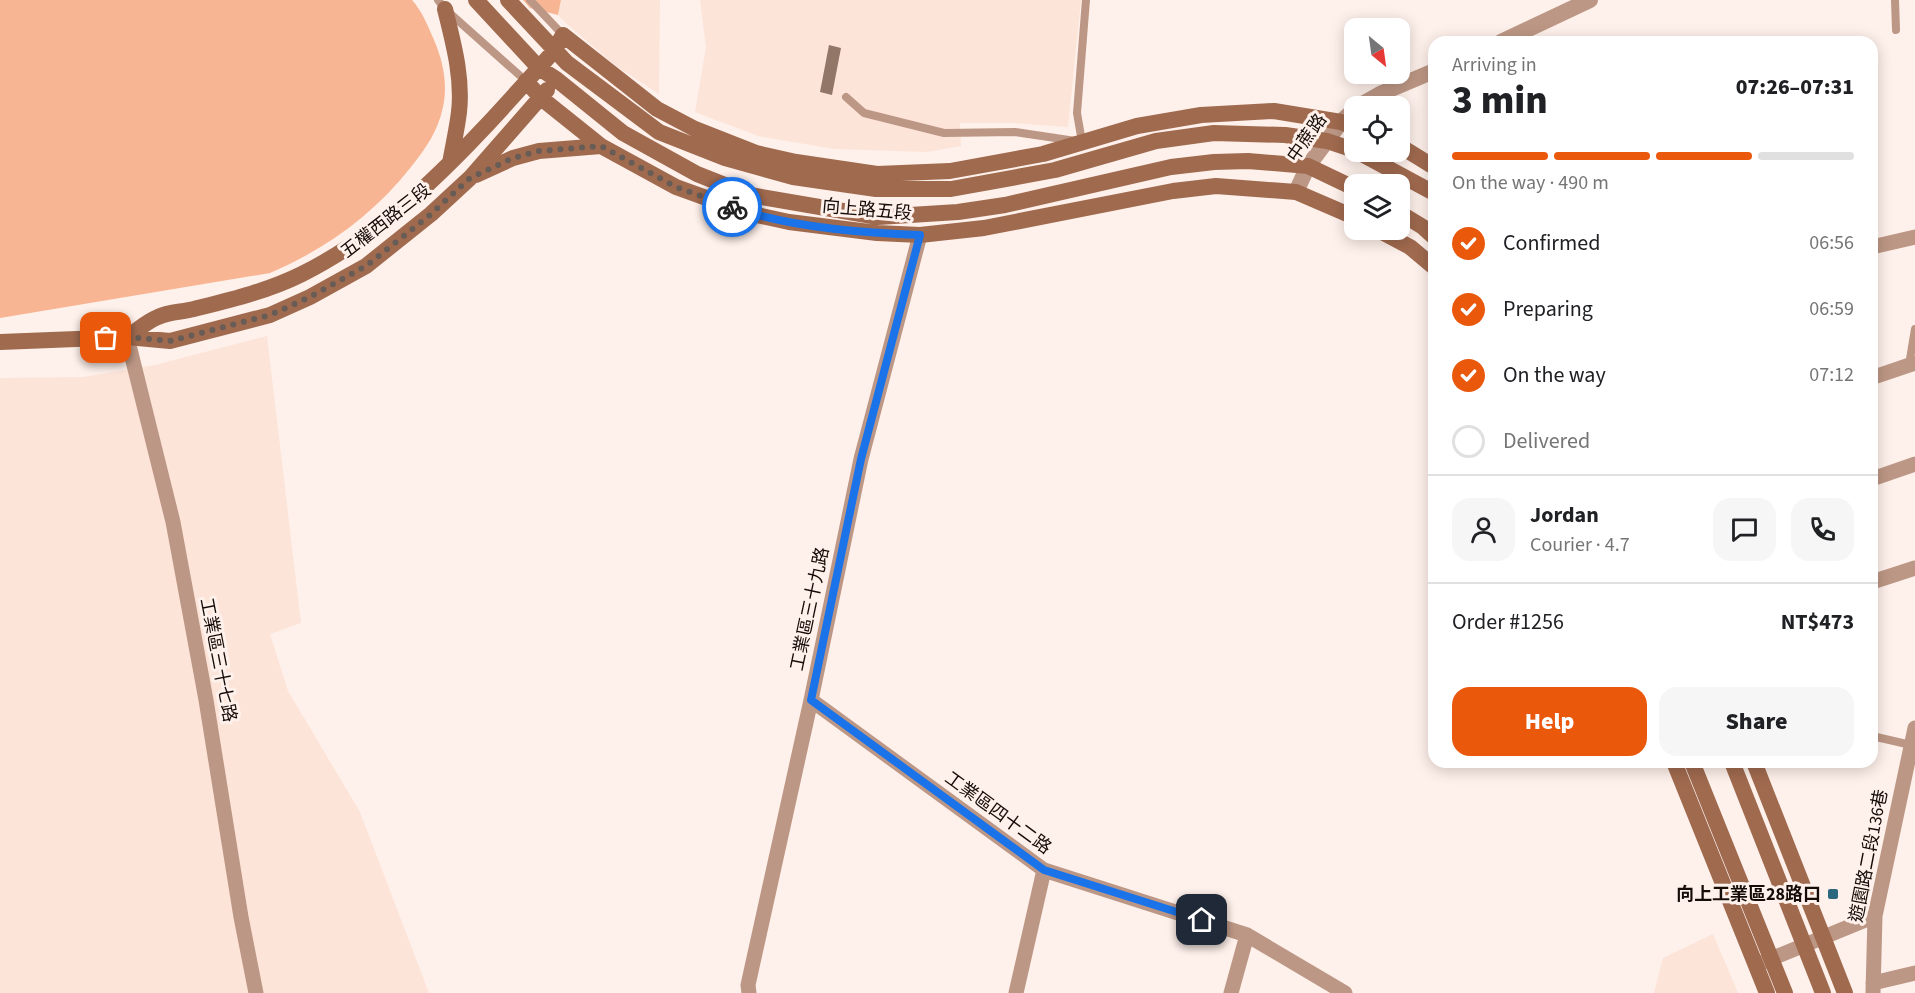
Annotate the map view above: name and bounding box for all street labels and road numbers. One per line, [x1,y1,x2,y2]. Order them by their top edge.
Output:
street label: 中蔗路 [1281,109,1333,167]
street label: 五權西路三段 [336,178,436,264]
street label: 向上路五段 [821,194,913,226]
street label: 工業區三十九路 [785,545,835,673]
street label: 工業區三十七路 [194,596,242,724]
street label: 工業區四十二路 [940,766,1056,860]
street label: 遊園路二段136巷 [1844,787,1894,925]

